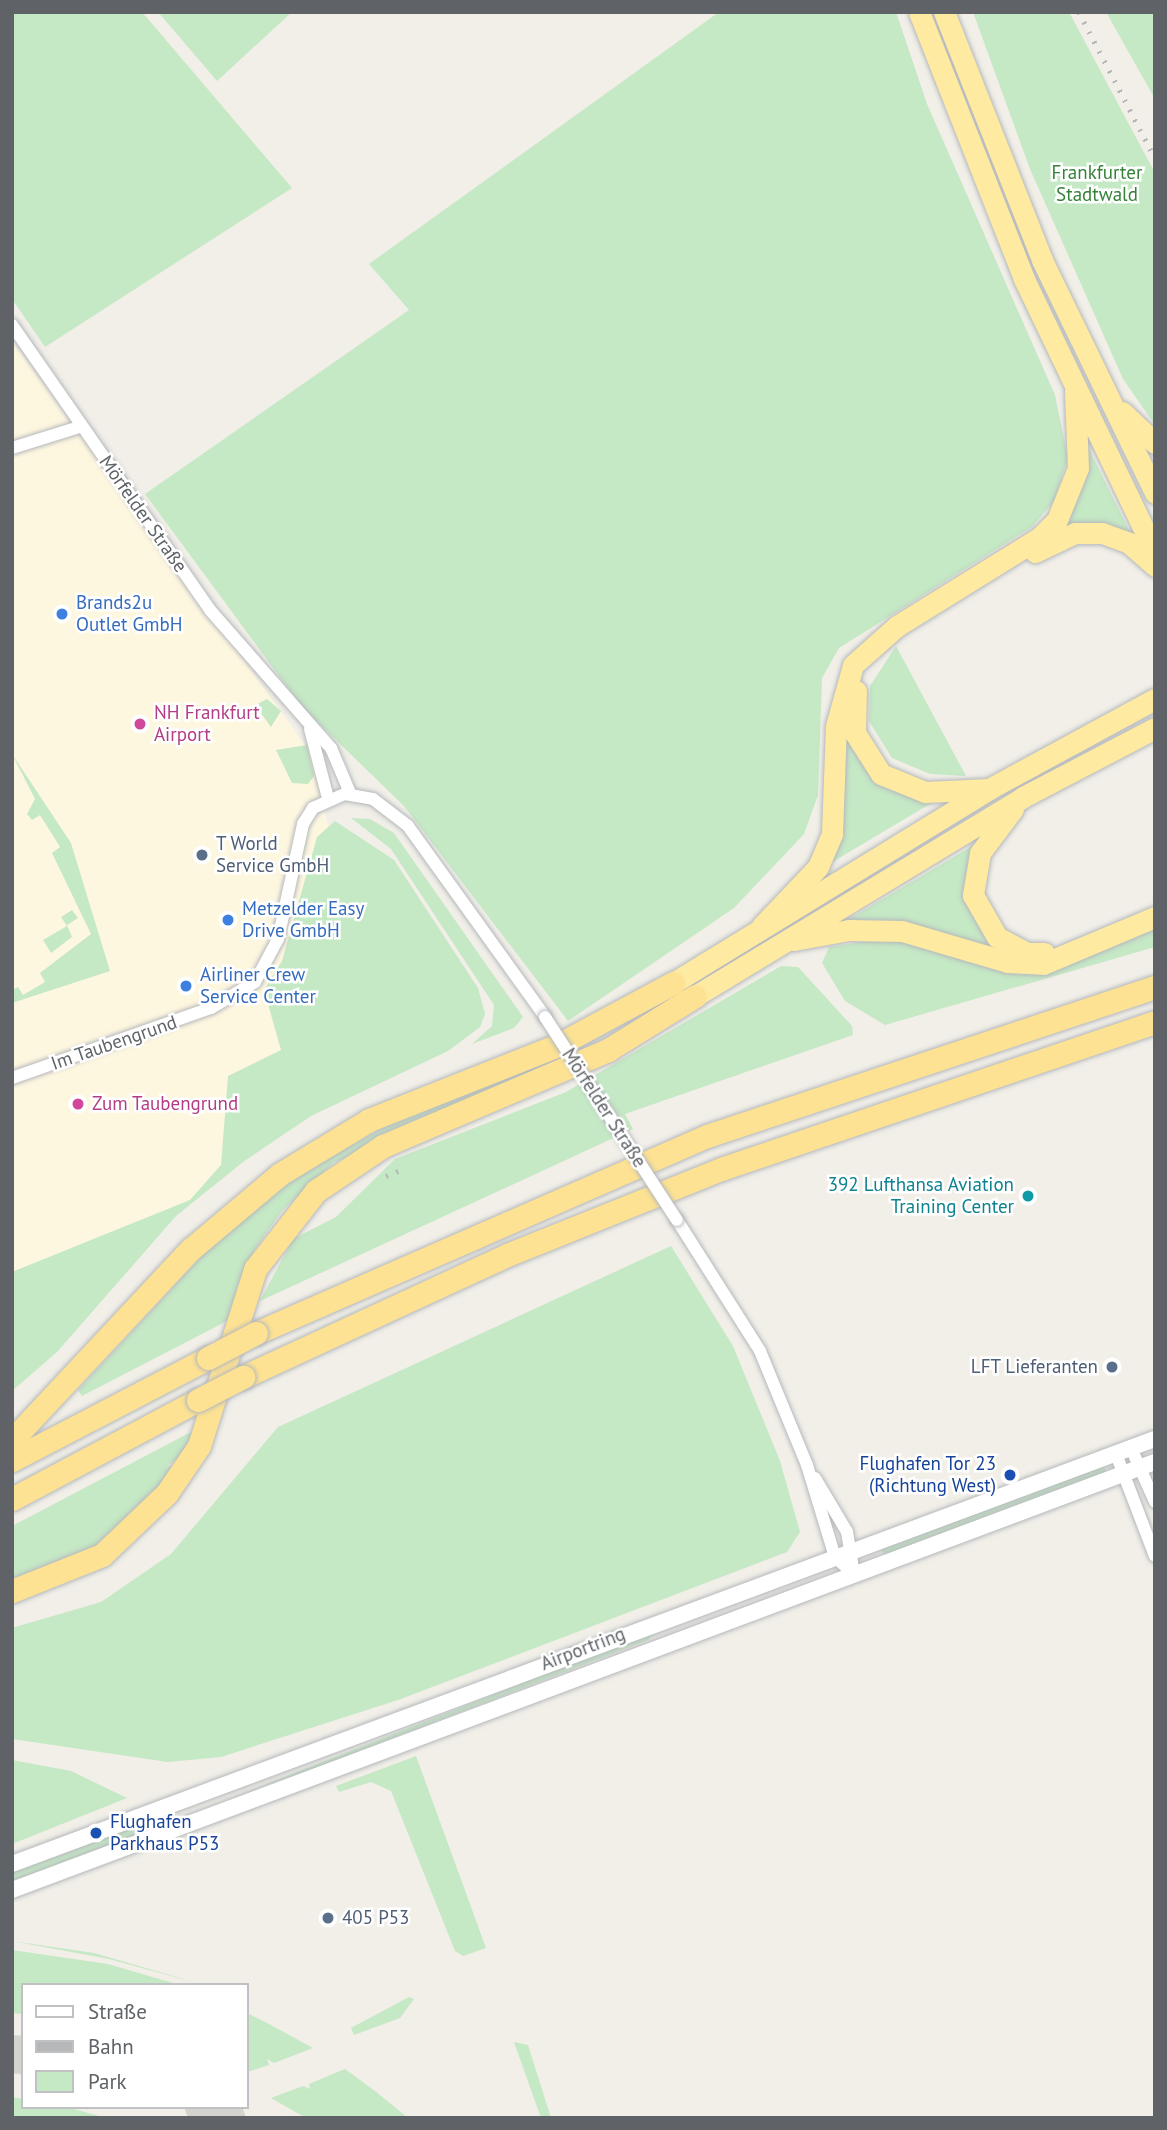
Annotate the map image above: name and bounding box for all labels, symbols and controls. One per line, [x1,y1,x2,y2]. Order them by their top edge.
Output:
park label: Frankfurter Stadtwald [1052,162,1142,206]
street label: Mörfelder Straße [94,451,192,577]
place label: Brands2u Outlet GmbH [76,592,182,636]
marker: Brands2u Outlet GmbH [54,606,70,622]
place label: NH Frankfurt Airport [154,702,260,746]
marker: NH Frankfurt Airport [132,716,148,732]
place label: T World Service GmbH [216,833,329,877]
marker: T World Service GmbH [194,847,210,863]
place label: Metzelder Easy Drive GmbH [242,898,364,942]
marker: Metzelder Easy Drive GmbH [220,912,236,928]
place label: Airliner Crew Service Center [200,964,316,1008]
marker: Airliner Crew Service Center [178,978,194,994]
street label: Im Taubengrund [48,1011,180,1075]
street label: Mörfelder Straße [557,1044,651,1172]
place label: Zum Taubengrund [92,1093,239,1115]
marker: Zum Taubengrund [70,1096,86,1112]
place label: 392 Lufthansa Aviation Training Center [827,1174,1014,1218]
marker: 392 Lufthansa Aviation Training Center [1020,1188,1036,1204]
place label: LFT Lieferanten [970,1356,1098,1378]
marker: LFT Lieferanten [1104,1359,1120,1375]
place label: Flughafen Tor 23 (Richtung West) [859,1453,996,1497]
marker: Flughafen Tor 23 (Richtung West) [1002,1467,1018,1483]
street label: Airportring [537,1622,629,1676]
place label: Flughafen Parkhaus P53 [110,1811,219,1855]
marker: Flughafen Parkhaus P53 [88,1825,104,1841]
place label: 405 P53 [342,1907,409,1929]
marker: 405 P53 [320,1910,336,1926]
legend [21,1983,248,2109]
text: Straße [88,1998,147,2025]
text: Bahn [88,2033,134,2060]
text: Park [88,2068,127,2095]

